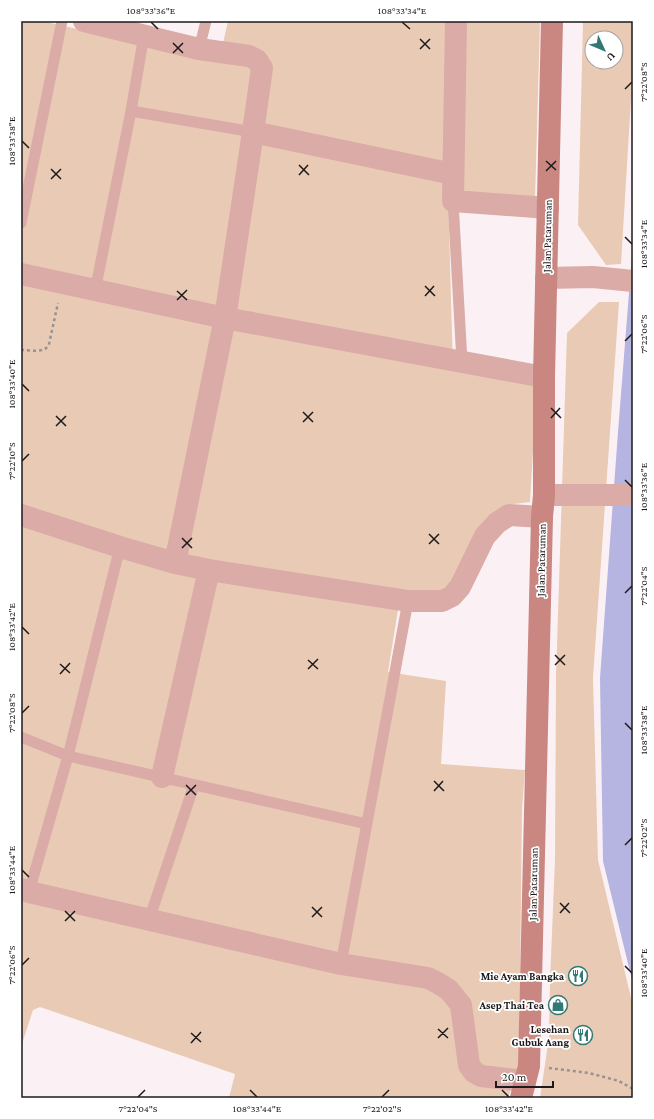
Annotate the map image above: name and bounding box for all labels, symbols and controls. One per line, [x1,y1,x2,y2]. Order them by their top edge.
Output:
text: 108°33'36"E [127,5,176,16]
text: 108°33'34"E [378,5,427,16]
north arrow [584,30,624,70]
text: U [604,50,618,64]
text: 7°22'08"S [638,62,649,102]
text: 108°33'38"E [6,116,17,165]
street label: Jalan Pataruman [540,199,555,274]
text: 108°33'34"E [638,219,649,268]
text: 7°22'06"S [638,314,649,354]
text: 108°33'40"E [6,359,17,409]
text: 7°22'10"S [6,442,17,480]
text: 108°33'36"E [638,462,649,511]
street label: Jalan Pataruman [534,523,549,598]
text: 7°22'04"S [638,566,649,605]
text: 108°33'42"E [6,602,17,651]
text: 7°22'08"S [6,693,17,733]
text: 108°33'38"E [638,705,649,754]
text: 7°22'02"S [638,818,649,857]
text: 108°33'44"E [6,845,17,894]
street label: Jalan Pataruman [526,847,541,922]
text: 7°22'06"S [6,945,17,985]
text: 108°33'40"E [638,948,649,998]
restaurant icon: Mie Ayam Bangka [567,965,589,987]
place label: Mie Ayam Bangka [481,970,565,982]
shop icon: Asep Thai Tea [547,994,569,1016]
place label: Asep Thai Tea [479,999,545,1011]
place label: Lesehan Gubuk Aang [512,1023,570,1048]
restaurant icon: Lesehan Gubuk Aang [572,1024,594,1046]
scale bar [496,1063,553,1089]
text: 20 m [502,1070,527,1084]
text: 7°22'04"S [119,1103,158,1114]
text: 108°33'44"E [233,1103,282,1114]
text: 7°22'02"S [363,1103,402,1114]
text: 108°33'42"E [485,1103,534,1114]

